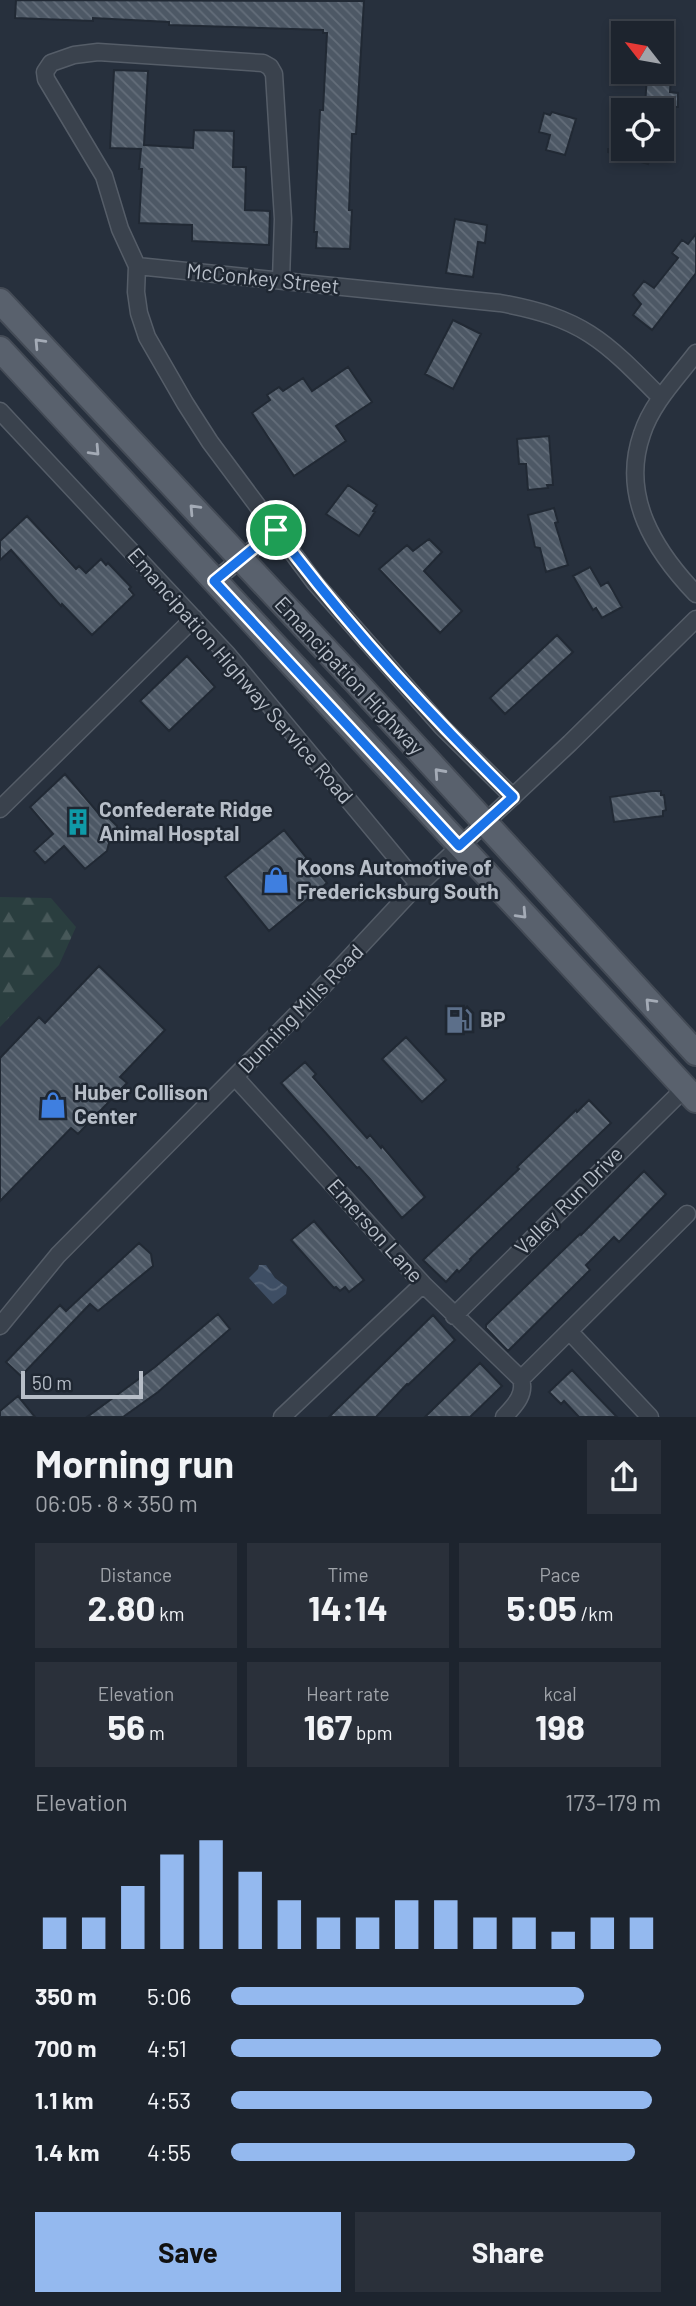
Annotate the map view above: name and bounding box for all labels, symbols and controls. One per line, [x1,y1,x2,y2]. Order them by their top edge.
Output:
north arrow [611,21,674,84]
map controls [611,21,674,161]
button: locate [611,98,674,161]
street label: McConkey Street [185,257,341,298]
one-way arrow [34,338,47,351]
one-way arrow [86,443,99,456]
pin [246,500,306,560]
one-way arrow [189,504,202,517]
icon: arrive [257,511,295,549]
street label: Emancipation Highway Service Road [122,543,358,809]
street label: Emancipation Highway [269,592,429,760]
one-way arrow [434,768,447,781]
place label: Confederate Ridge Animal Hosptal [99,796,273,845]
building icon: Confederate Ridge Animal Hosptal [63,807,93,837]
place label: Koons Automotive of Fredericksburg South [297,854,499,903]
shop icon: Koons Automotive of Fredericksburg South [261,865,291,895]
one-way arrow [514,906,526,919]
street label: Dunning Mills Road [232,938,368,1078]
one-way arrow [645,998,658,1011]
fuel station icon: BP [444,1005,474,1035]
place label: BP [480,1006,506,1031]
place label: Huber Collison Center [74,1079,208,1128]
shop icon: Huber Collison Center [38,1090,68,1120]
street label: Valley Run Drive [509,1141,627,1259]
street label: Emerson Lane [323,1173,429,1287]
scale bar [21,1368,144,1400]
text: 50 m [32,1371,72,1394]
text: Morning run [35,1440,234,1486]
button: share [587,1440,661,1514]
text: 06:05 · 8 × 350 m [35,1489,198,1517]
text: Distance [100,1563,172,1586]
text: Time [327,1563,369,1586]
text: Pace [540,1563,580,1586]
text: 2.80 [88,1586,155,1628]
text: 14:14 [308,1586,388,1628]
text: 5:05 [506,1586,577,1628]
text: km [155,1602,184,1625]
text: /km [577,1602,614,1625]
text: Elevation [98,1682,174,1705]
text: Heart rate [306,1682,390,1705]
text: kcal [543,1682,577,1705]
text: 56 [107,1705,145,1747]
text: 167 [304,1705,352,1747]
text: 198 [535,1705,585,1747]
text: m [145,1721,165,1744]
text: bpm [352,1721,392,1744]
text: Elevation [35,1788,128,1816]
text: 173–179 m [565,1788,661,1816]
text: 350 m [35,1982,97,2010]
text: 5:06 [147,1982,191,2010]
text: 700 m [35,2034,96,2062]
text: 4:51 [147,2034,187,2062]
text: 1.1 km [35,2086,94,2114]
text: 4:53 [147,2086,191,2114]
text: 1.4 km [35,2138,99,2166]
text: 4:55 [147,2138,191,2166]
button: Save [35,2212,341,2292]
button: Share [355,2212,661,2292]

